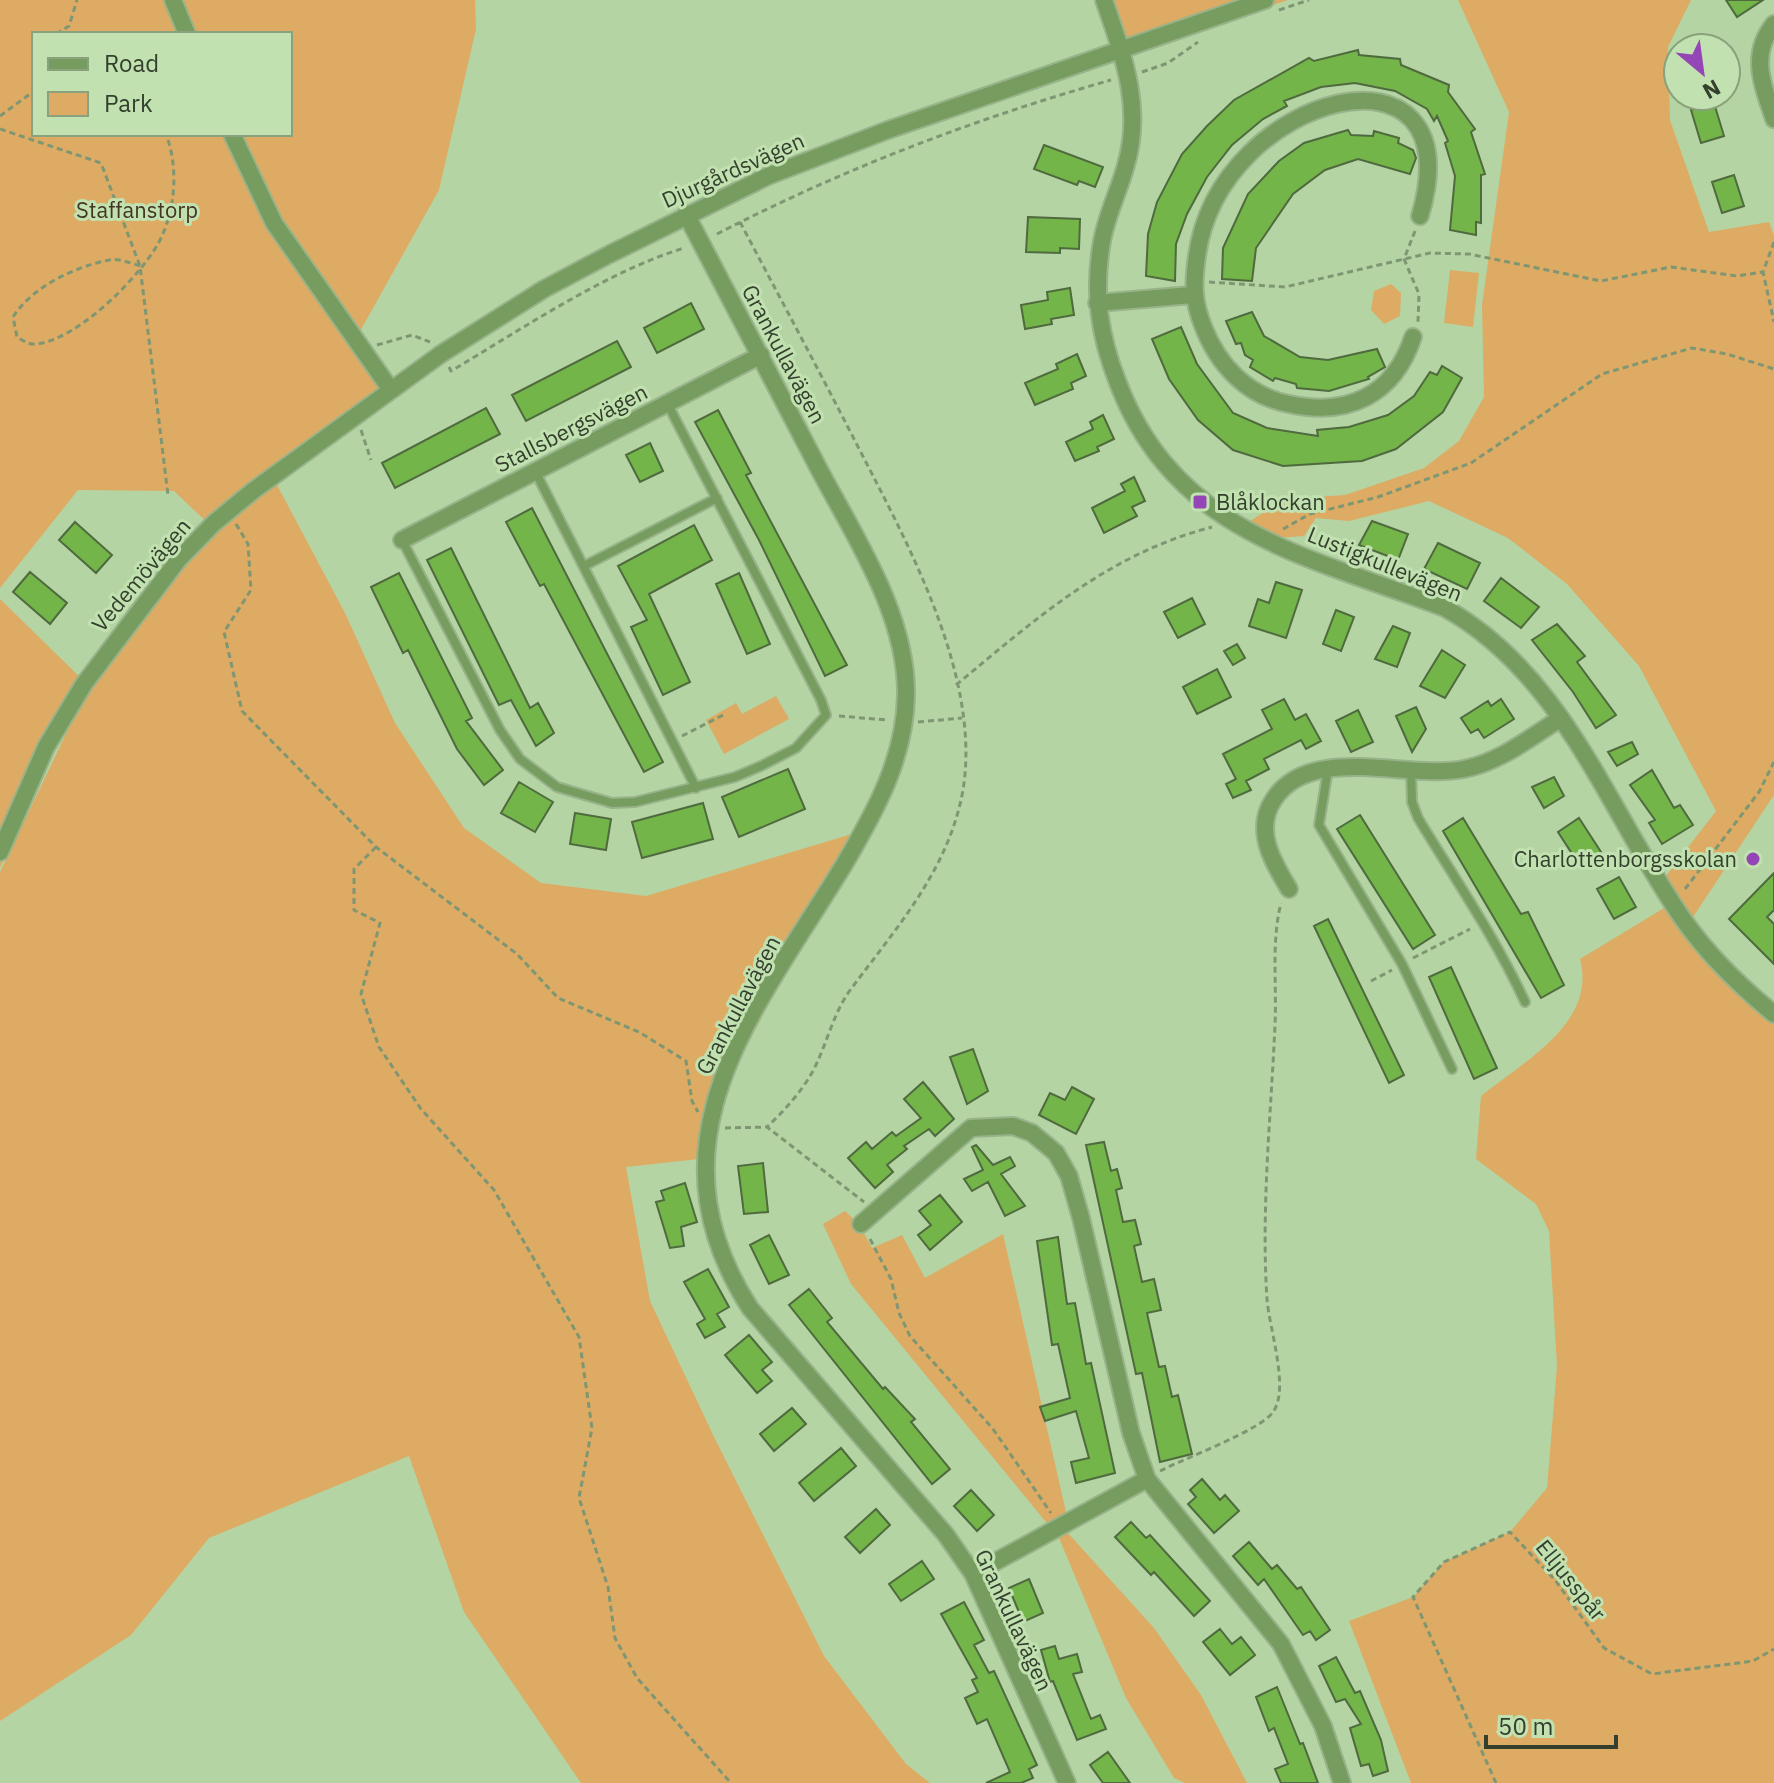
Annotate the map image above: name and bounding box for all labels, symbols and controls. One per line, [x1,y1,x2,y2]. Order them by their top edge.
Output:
legend [32,32,292,136]
north arrow [1662,32,1742,112]
text: Road [104,47,159,79]
text: N [1698,73,1726,106]
text: Park [104,87,153,119]
street label: Djurgårdsvägen [657,125,809,214]
park label: Staffanstorp [76,195,198,224]
street label: Grankullavägen [736,279,833,428]
street label: Stallsbergsvägen [489,377,652,479]
place label: Blåklockan [1216,487,1325,516]
marker: Blåklockan [1191,493,1209,511]
street label: Vedemövägen [85,512,197,637]
street label: Lustigkullevägen [1303,519,1467,608]
place label: Charlottenborgsskolan [1514,844,1737,873]
marker: Charlottenborgsskolan [1744,850,1762,868]
street label: Grankullavägen [689,930,786,1079]
street label: Elljusspår [1530,1533,1613,1626]
street label: Grankullavägen [969,1544,1060,1695]
scale bar [1486,1699,1616,1749]
text: 50 m [1498,1710,1553,1742]

